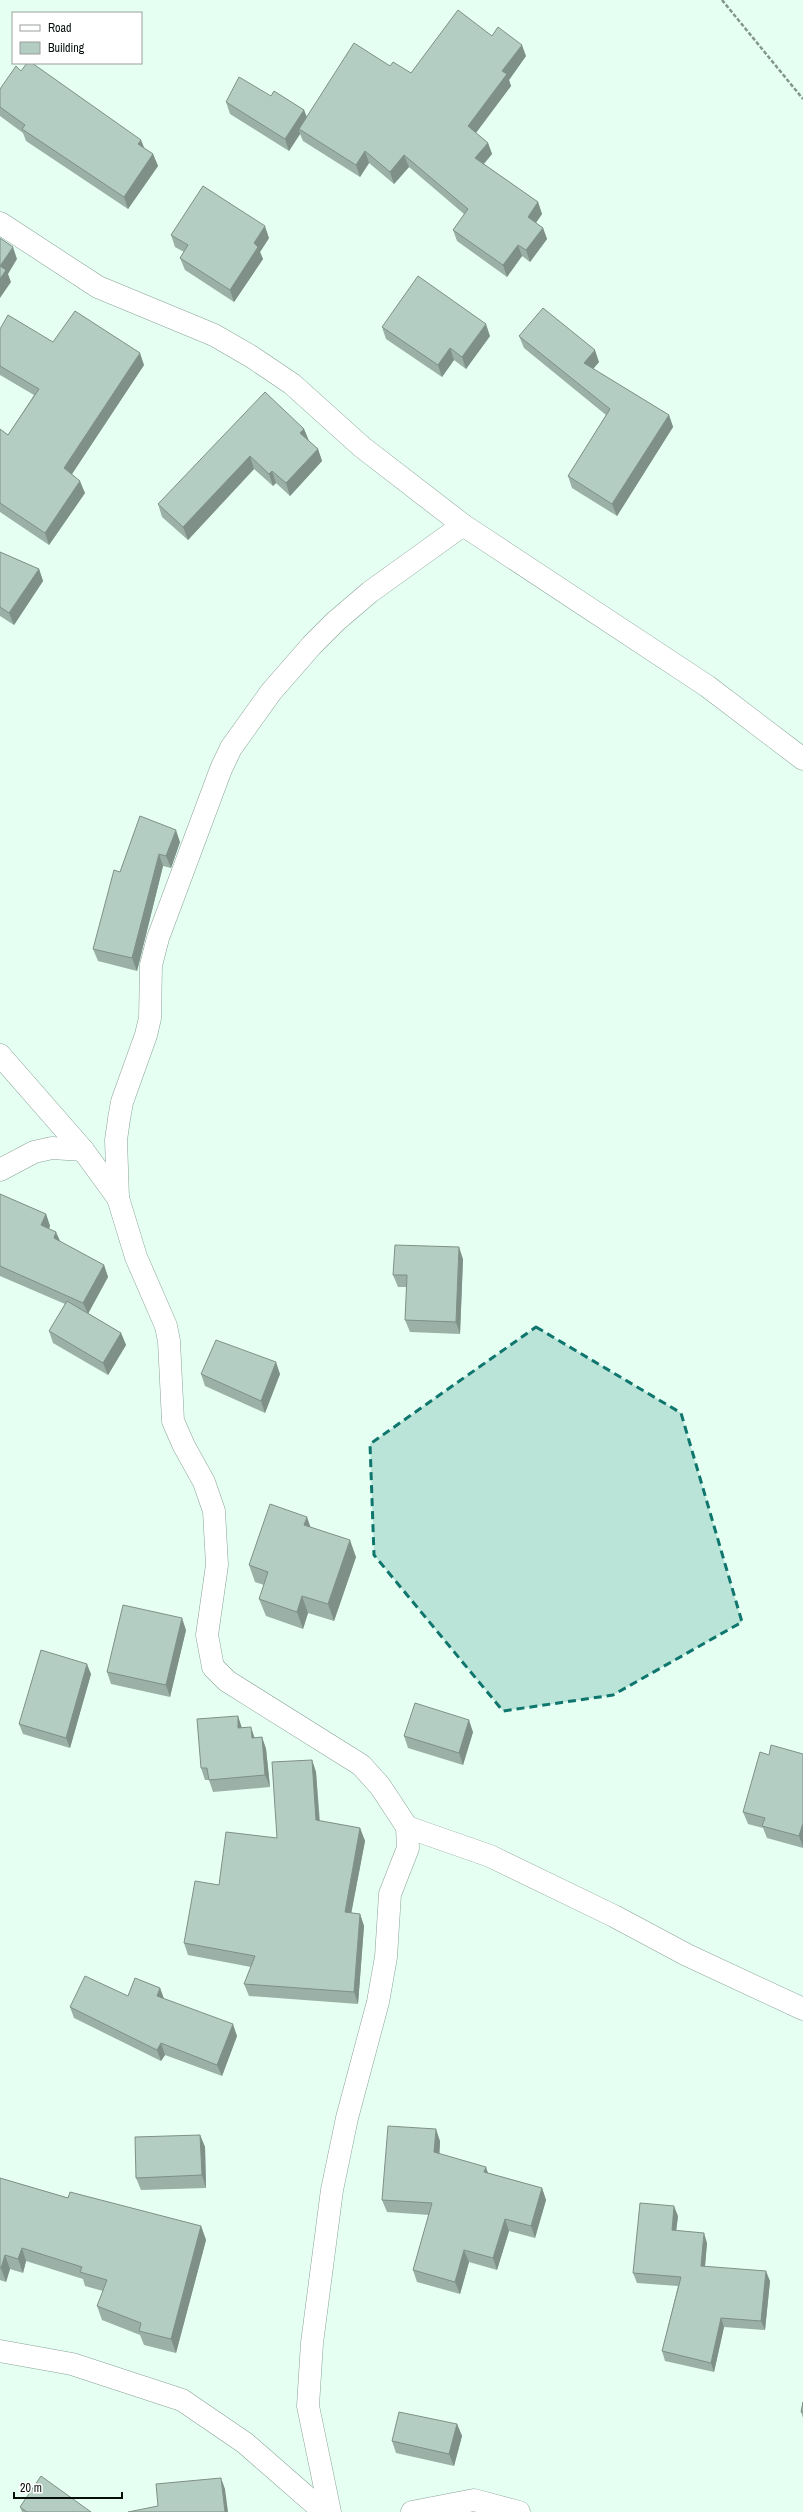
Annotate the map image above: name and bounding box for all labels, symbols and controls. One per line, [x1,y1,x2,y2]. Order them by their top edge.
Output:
legend [12,12,142,64]
text: Road [48,20,72,36]
text: Building [48,40,85,56]
scale bar [14,2474,122,2500]
text: 20 m [20,2480,42,2496]

